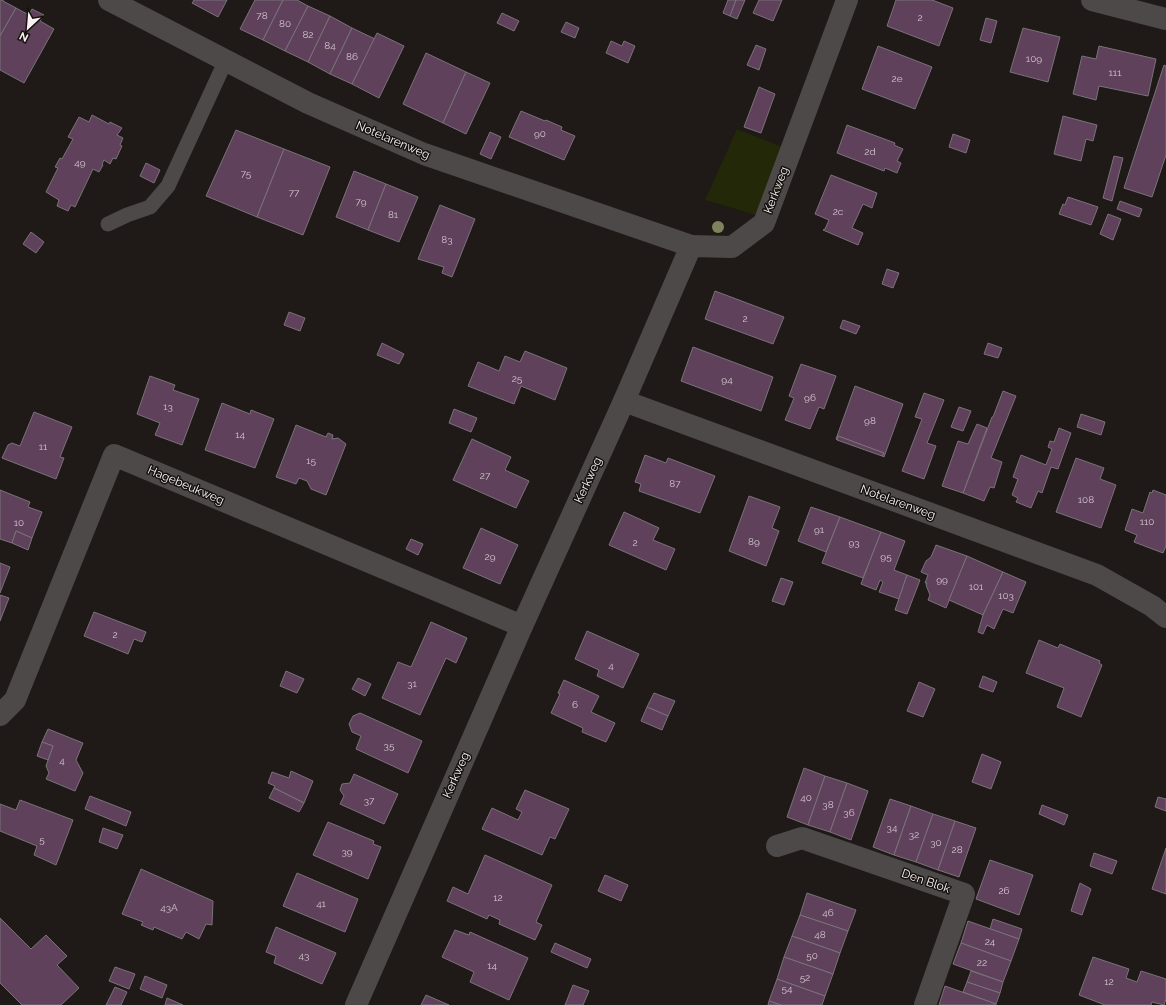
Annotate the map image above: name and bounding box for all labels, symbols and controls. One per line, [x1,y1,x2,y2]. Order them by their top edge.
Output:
north arrow [8,8,48,48]
house number: 78 [256,10,268,21]
house number: 2 [917,12,923,23]
house number: 80 [279,18,291,29]
text: N [17,29,30,44]
house number: 82 [302,29,314,40]
house number: 84 [324,40,336,51]
house number: 86 [346,51,358,62]
house number: 109 [1026,53,1042,64]
house number: 111 [1109,67,1122,78]
house number: 2e [891,73,903,84]
street label: Notelarenweg [354,118,432,162]
house number: 90 [534,128,546,139]
house number: 2d [864,146,876,157]
house number: 49 [74,157,86,168]
street label: Kerkweg [761,165,791,215]
house number: 75 [241,168,252,179]
house number: 77 [289,187,300,198]
house number: 79 [355,196,367,207]
house number: 2c [833,206,844,217]
house number: 81 [388,209,399,220]
house number: 83 [441,234,453,245]
house number: 2 [742,313,748,324]
house number: 25 [512,373,523,384]
house number: 94 [721,374,733,385]
house number: 96 [804,392,816,403]
house number: 13 [163,401,173,412]
house number: 98 [864,415,876,426]
house number: 14 [235,429,245,440]
house number: 11 [39,441,48,452]
house number: 15 [306,455,316,466]
street label: Kerkweg [571,455,605,505]
street label: Hagebeukweg [146,463,226,507]
house number: 27 [480,470,491,481]
house number: 87 [669,478,681,489]
street label: Notelarenweg [859,482,937,522]
house number: 108 [1078,494,1094,505]
house number: 110 [1140,516,1154,527]
house number: 10 [14,517,24,528]
house number: 91 [814,524,825,535]
house number: 89 [748,536,760,547]
house number: 2 [632,537,638,548]
house number: 93 [848,537,860,548]
house number: 29 [484,551,496,562]
house number: 95 [880,551,892,562]
house number: 99 [936,574,948,585]
house number: 101 [969,581,984,592]
house number: 103 [998,590,1014,601]
house number: 2 [112,629,118,640]
house number: 4 [608,660,614,671]
house number: 31 [407,678,418,689]
house number: 6 [572,699,578,710]
house number: 35 [384,740,395,751]
street label: Kerkweg [440,750,472,800]
house number: 4 [59,755,65,766]
house number: 40 [800,792,812,803]
house number: 37 [364,795,375,806]
house number: 38 [822,799,834,810]
house number: 36 [843,807,855,818]
house number: 34 [887,822,898,833]
house number: 32 [909,829,919,840]
house number: 5 [39,834,45,845]
house number: 30 [930,837,942,848]
house number: 28 [951,844,963,855]
house number: 39 [341,846,353,857]
street label: Den Blok [900,866,953,896]
house number: 26 [998,885,1010,896]
house number: 12 [493,892,503,903]
house number: 41 [316,898,327,909]
house number: 43A [160,902,178,913]
house number: 46 [822,907,834,918]
house number: 48 [814,929,826,940]
house number: 24 [985,936,996,947]
house number: 43 [299,950,309,961]
house number: 50 [806,950,818,961]
house number: 22 [977,957,987,968]
house number: 14 [487,960,497,971]
house number: 52 [800,972,810,983]
house number: 12 [1104,976,1114,987]
house number: 54 [782,983,793,994]

